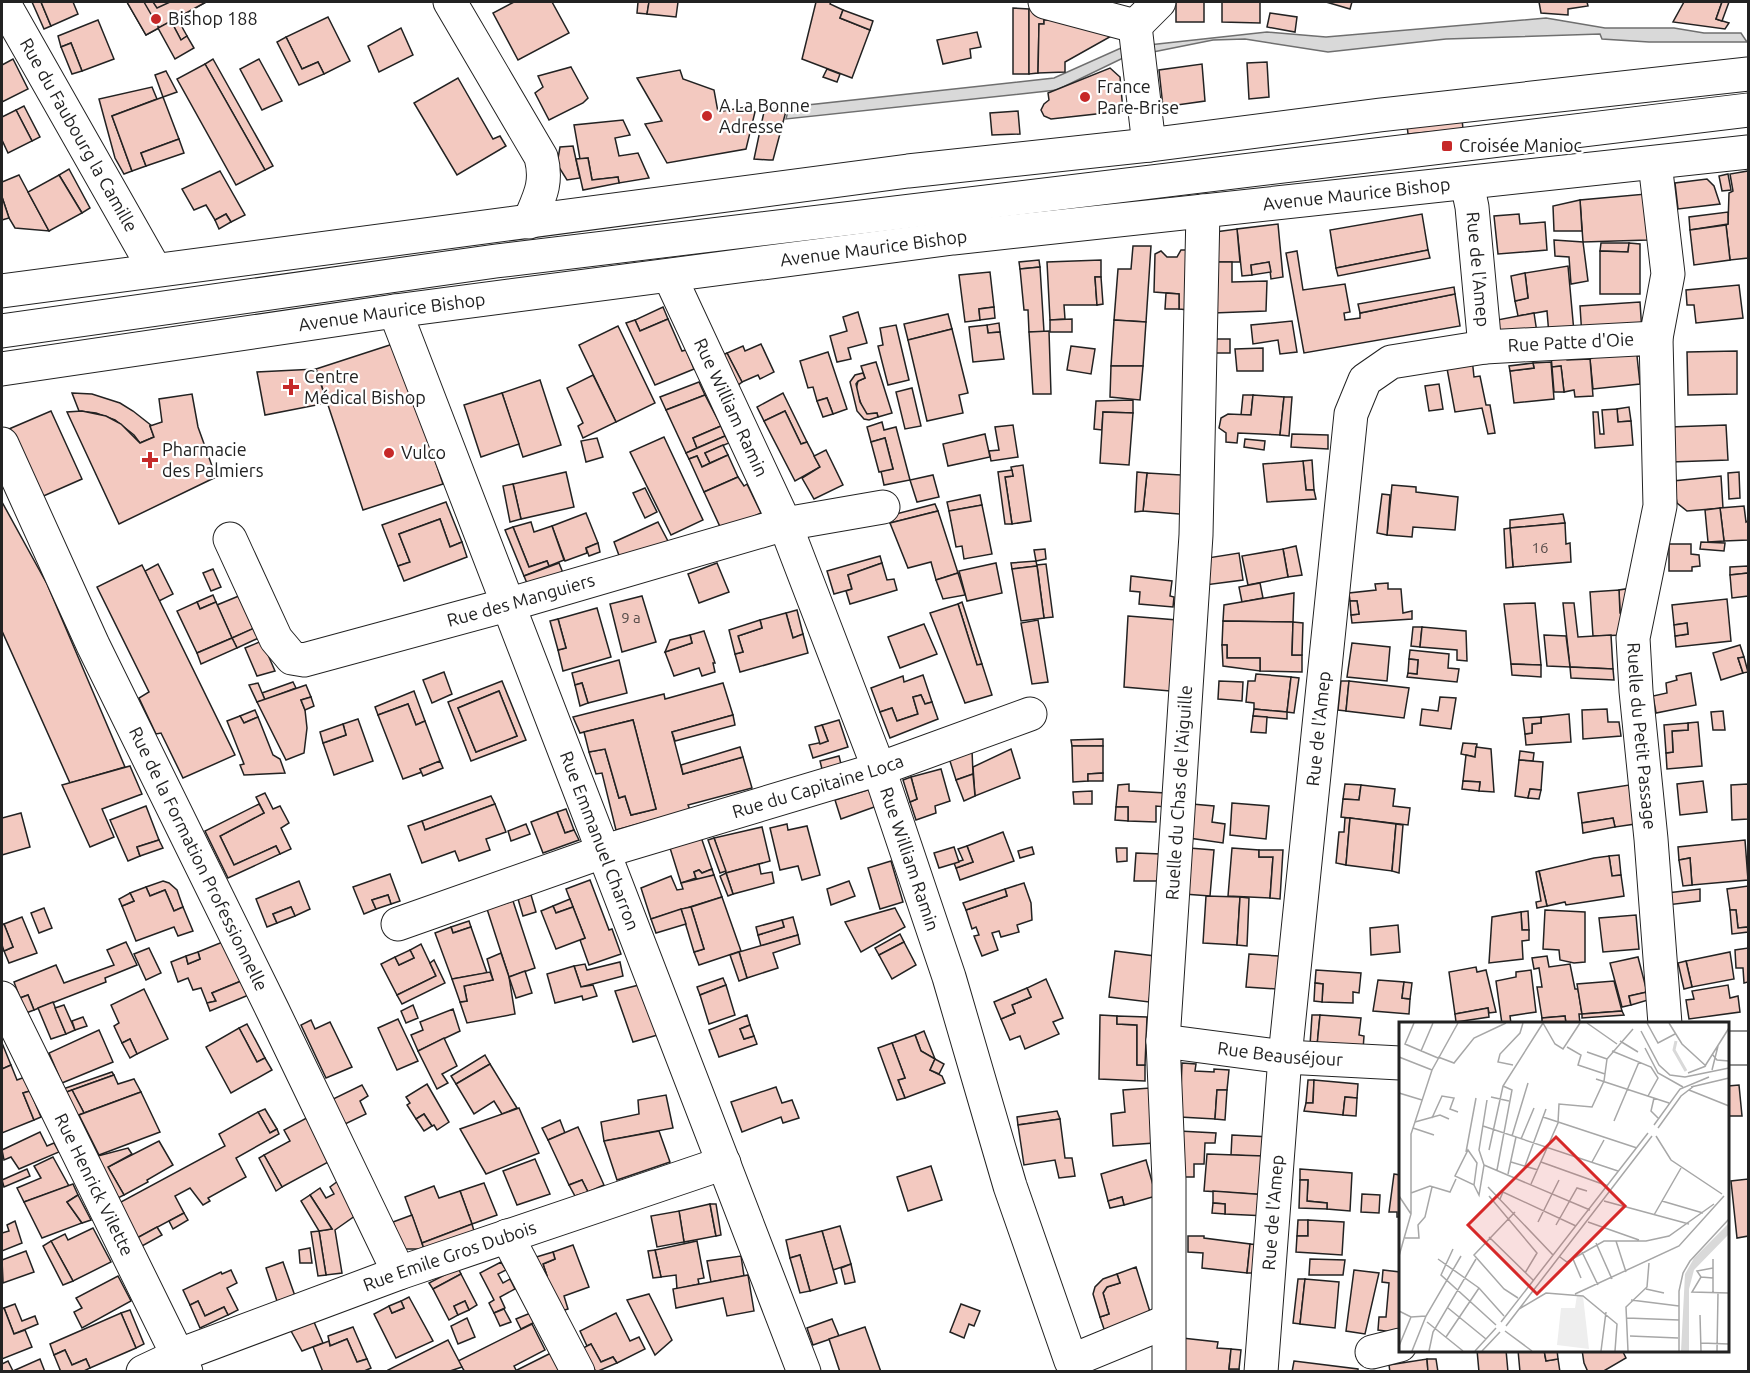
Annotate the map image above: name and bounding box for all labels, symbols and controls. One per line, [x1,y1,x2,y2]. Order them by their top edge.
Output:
place label: Bishop 188 [168,8,258,28]
marker: Bishop 188 [149,12,163,26]
street label: Rue du Faubourg la Camille [17,34,142,235]
place label: France Pare-Brise [1097,76,1179,117]
marker: France Pare-Brise [1078,90,1092,104]
place label: A La Bonne Adresse [719,95,810,136]
marker: A La Bonne Adresse [700,109,714,123]
place label: Croisée Manioc [1459,135,1582,155]
marker: Croisée Manioc [1440,139,1454,153]
street label: Avenue Maurice Bishop [1262,173,1451,213]
street label: Rue de l'Amep [1463,211,1494,328]
street label: Avenue Maurice Bishop [779,226,968,270]
street label: Avenue Maurice Bishop [297,288,486,334]
street label: Rue Patte d'Oie [1507,328,1635,355]
street label: Rue William Ramin [691,335,772,479]
place label: Centre Médical Bishop [304,366,426,407]
marker: Centre Médical Bishop [282,378,300,396]
place label: Pharmacie des Palmiers [162,439,264,480]
place label: Vulco [401,442,446,462]
marker: Vulco [382,446,396,460]
marker: Pharmacie des Palmiers [143,453,157,467]
house number: 16 [1532,539,1548,556]
street label: Rue des Manguiers [444,569,597,630]
house number: 9 a [621,609,641,626]
street label: Ruelle du Petit Passage [1624,642,1661,830]
street label: Rue de l'Amep [1302,670,1334,787]
street label: Ruelle du Chas de l'Aiguille [1161,684,1195,901]
street label: Rue de la Formation Professionnelle [126,723,272,994]
street label: Rue Emmanuel Charron [557,748,644,933]
street label: Rue du Capitaine Loca [730,750,906,821]
street label: Rue William Ramin [877,784,944,933]
inset map [1399,1022,1729,1352]
street label: Rue Beauséjour [1216,1037,1344,1069]
street label: Rue Henrick Vilette [51,1110,138,1259]
street label: Rue de l'Amep [1258,1154,1287,1271]
street label: Rue Emile Gros Dubois [360,1216,539,1295]

